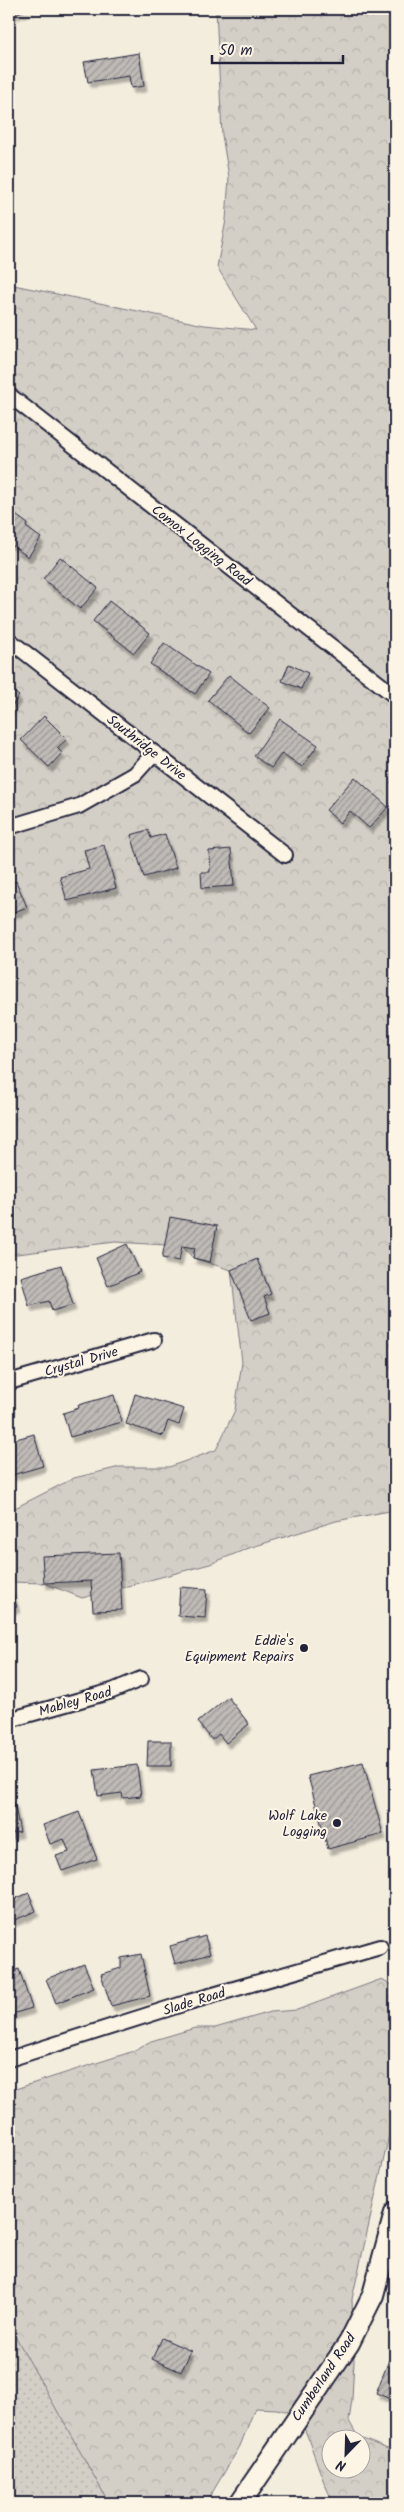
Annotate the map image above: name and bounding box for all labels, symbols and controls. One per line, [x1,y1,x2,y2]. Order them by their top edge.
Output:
scale bar [212,32,343,64]
text: 50 m [219,39,253,63]
street label: Comox Logging Road [146,499,257,593]
street label: Southridge Drive [102,710,192,786]
street label: Crystal Drive [42,1341,121,1383]
place label: Eddie's Equipment Repairs [185,1630,294,1668]
marker: Eddie's Equipment Repairs [298,1642,310,1654]
street label: Mabley Road [36,1681,115,1723]
place label: Wolf Lake Logging [268,1805,328,1843]
marker: Wolf Lake Logging [331,1817,343,1829]
street label: Slade Road [160,1982,229,2022]
street label: Cumberland Road [286,2328,362,2426]
north arrow [322,2430,372,2480]
text: N [333,2453,350,2477]

